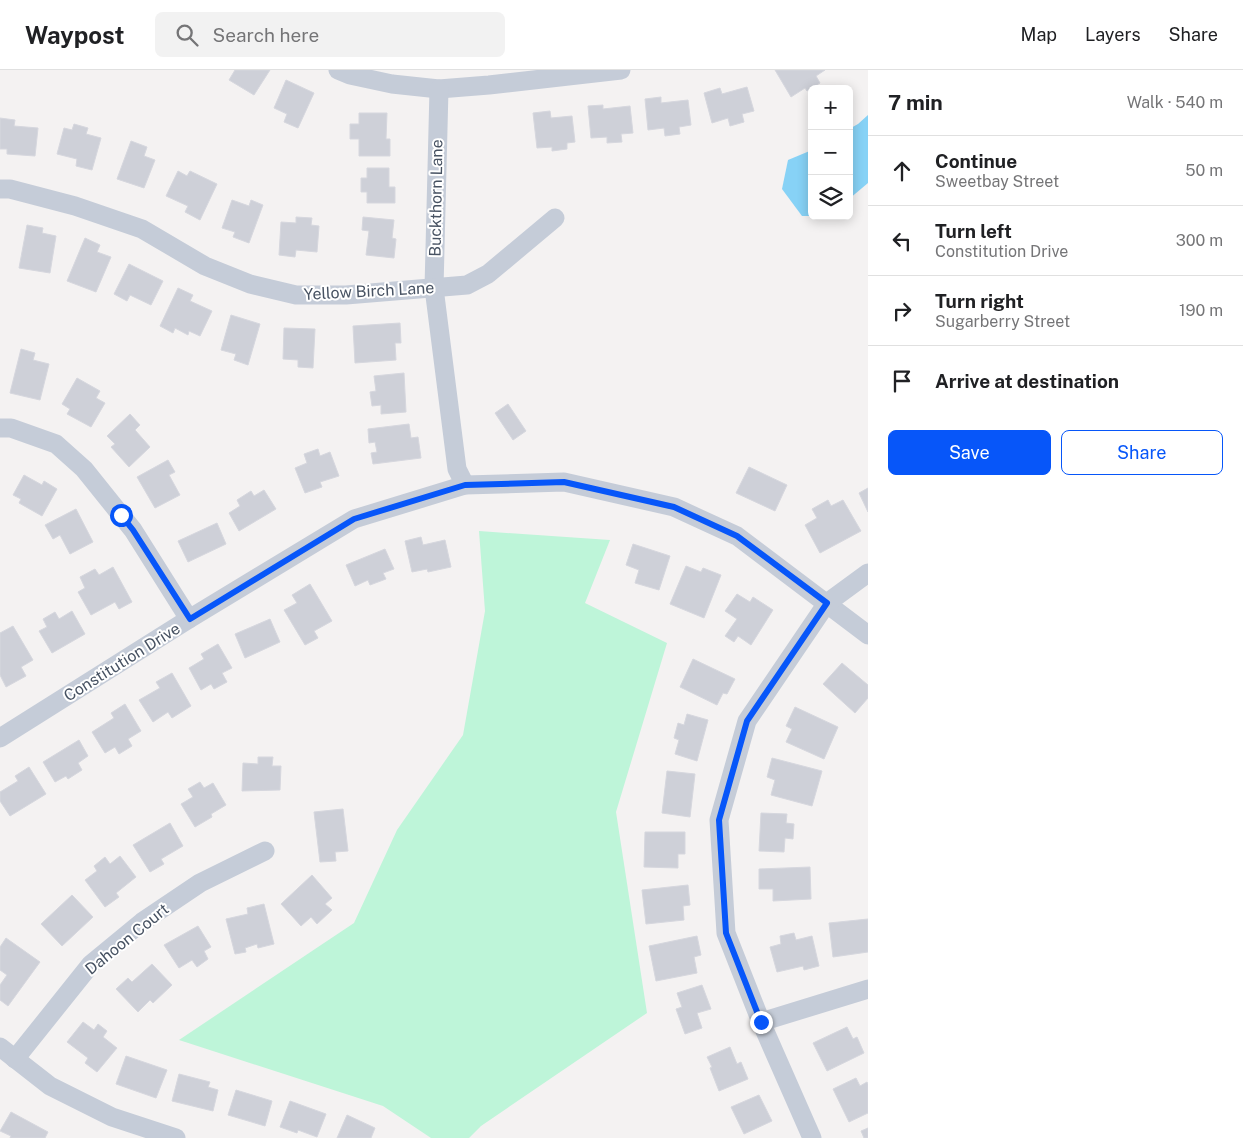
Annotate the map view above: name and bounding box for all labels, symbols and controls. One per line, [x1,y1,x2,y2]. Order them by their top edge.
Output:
search box [155,12,505,57]
text: Waypost [25,21,125,49]
icon: search [173,21,201,49]
text: Search here [213,24,319,46]
text: Map [1021,24,1057,45]
text: Layers [1085,24,1141,45]
text: Share [1169,24,1218,45]
map controls [808,85,853,220]
button: + [808,85,853,130]
text: 7 min [888,90,943,115]
text: Walk · 540 m [1127,93,1223,112]
button: − [808,130,853,175]
street label: Buckthorn Lane [425,139,447,257]
text: Continue [935,150,1017,172]
icon: ahead [888,157,916,185]
text: 50 m [1185,161,1223,180]
text: Sweetbay Street [935,172,1059,191]
button: layers [808,175,853,220]
text: Turn left [935,220,1012,242]
icon: left [888,227,916,255]
text: 300 m [1176,231,1223,250]
text: Constitution Drive [935,242,1068,261]
street label: Yellow Birch Lane [303,278,435,304]
text: Turn right [935,290,1024,312]
icon: right [888,297,916,325]
text: 190 m [1179,301,1223,320]
text: Sugarberry Street [935,312,1070,331]
icon: arrive [888,367,916,395]
text: Arrive at destination [935,370,1119,392]
button: Save [888,430,1051,475]
button: Share [1061,430,1223,475]
route start [110,504,133,527]
street label: Constitution Drive [60,619,184,705]
street label: Dahoon Court [81,900,173,978]
route end [750,1011,773,1034]

